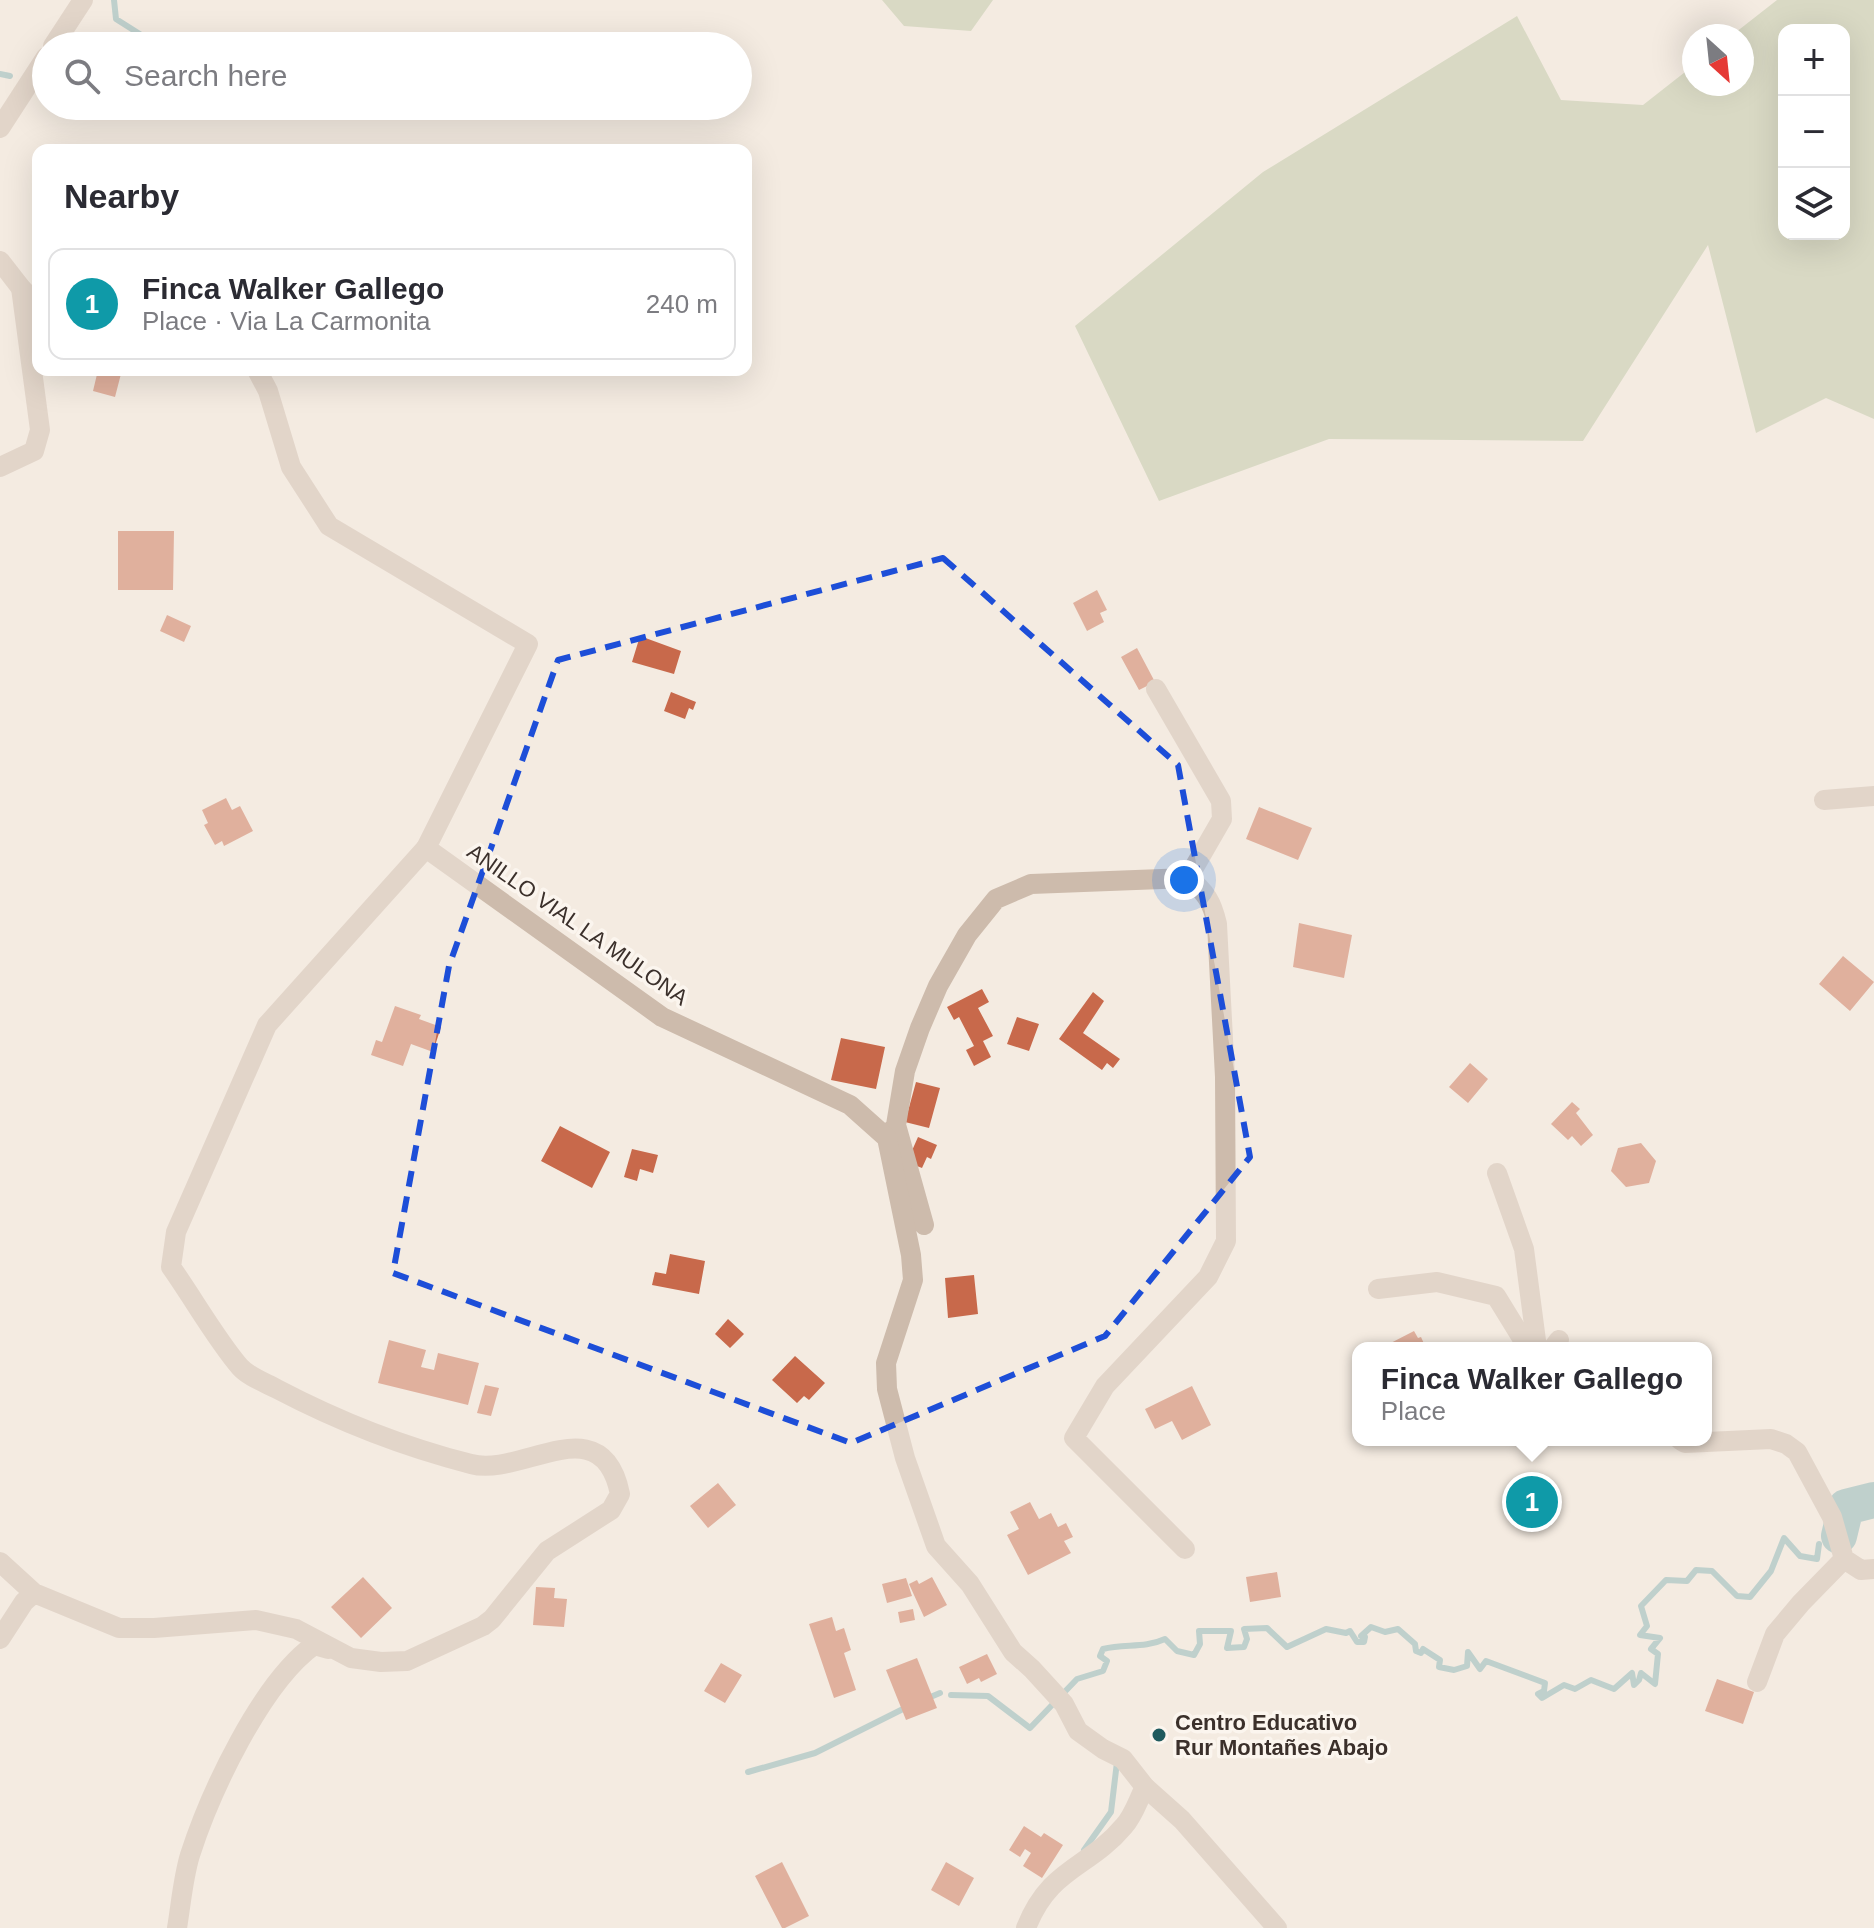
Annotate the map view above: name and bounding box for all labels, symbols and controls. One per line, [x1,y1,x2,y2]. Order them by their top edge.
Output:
north arrow [1682,24,1754,96]
map controls [1778,24,1850,240]
button: + [1778,24,1850,96]
search box [32,32,752,120]
icon: search [60,54,104,98]
text: Search here [124,59,287,92]
button: − [1778,96,1850,168]
button: layers [1778,168,1850,240]
text: Nearby [64,177,179,215]
text: Finca Walker Gallego [142,272,444,305]
text: 1 [85,289,99,319]
text: 240 m [646,289,718,319]
text: Place · Via La Carmonita [142,306,431,336]
street label: ANILLO VIAL LA MULONA [463,839,693,1010]
your location [1164,860,1204,900]
popup [1352,1342,1712,1446]
text: Finca Walker Gallego [1381,1362,1683,1395]
text: Place [1381,1396,1446,1426]
pin: 1 [1506,1472,1558,1532]
place label: Centro Educativo Rur Montañes Abajo [1175,1710,1388,1760]
marker: Centro Educativo Rur Montañes Abajo [1150,1726,1168,1744]

